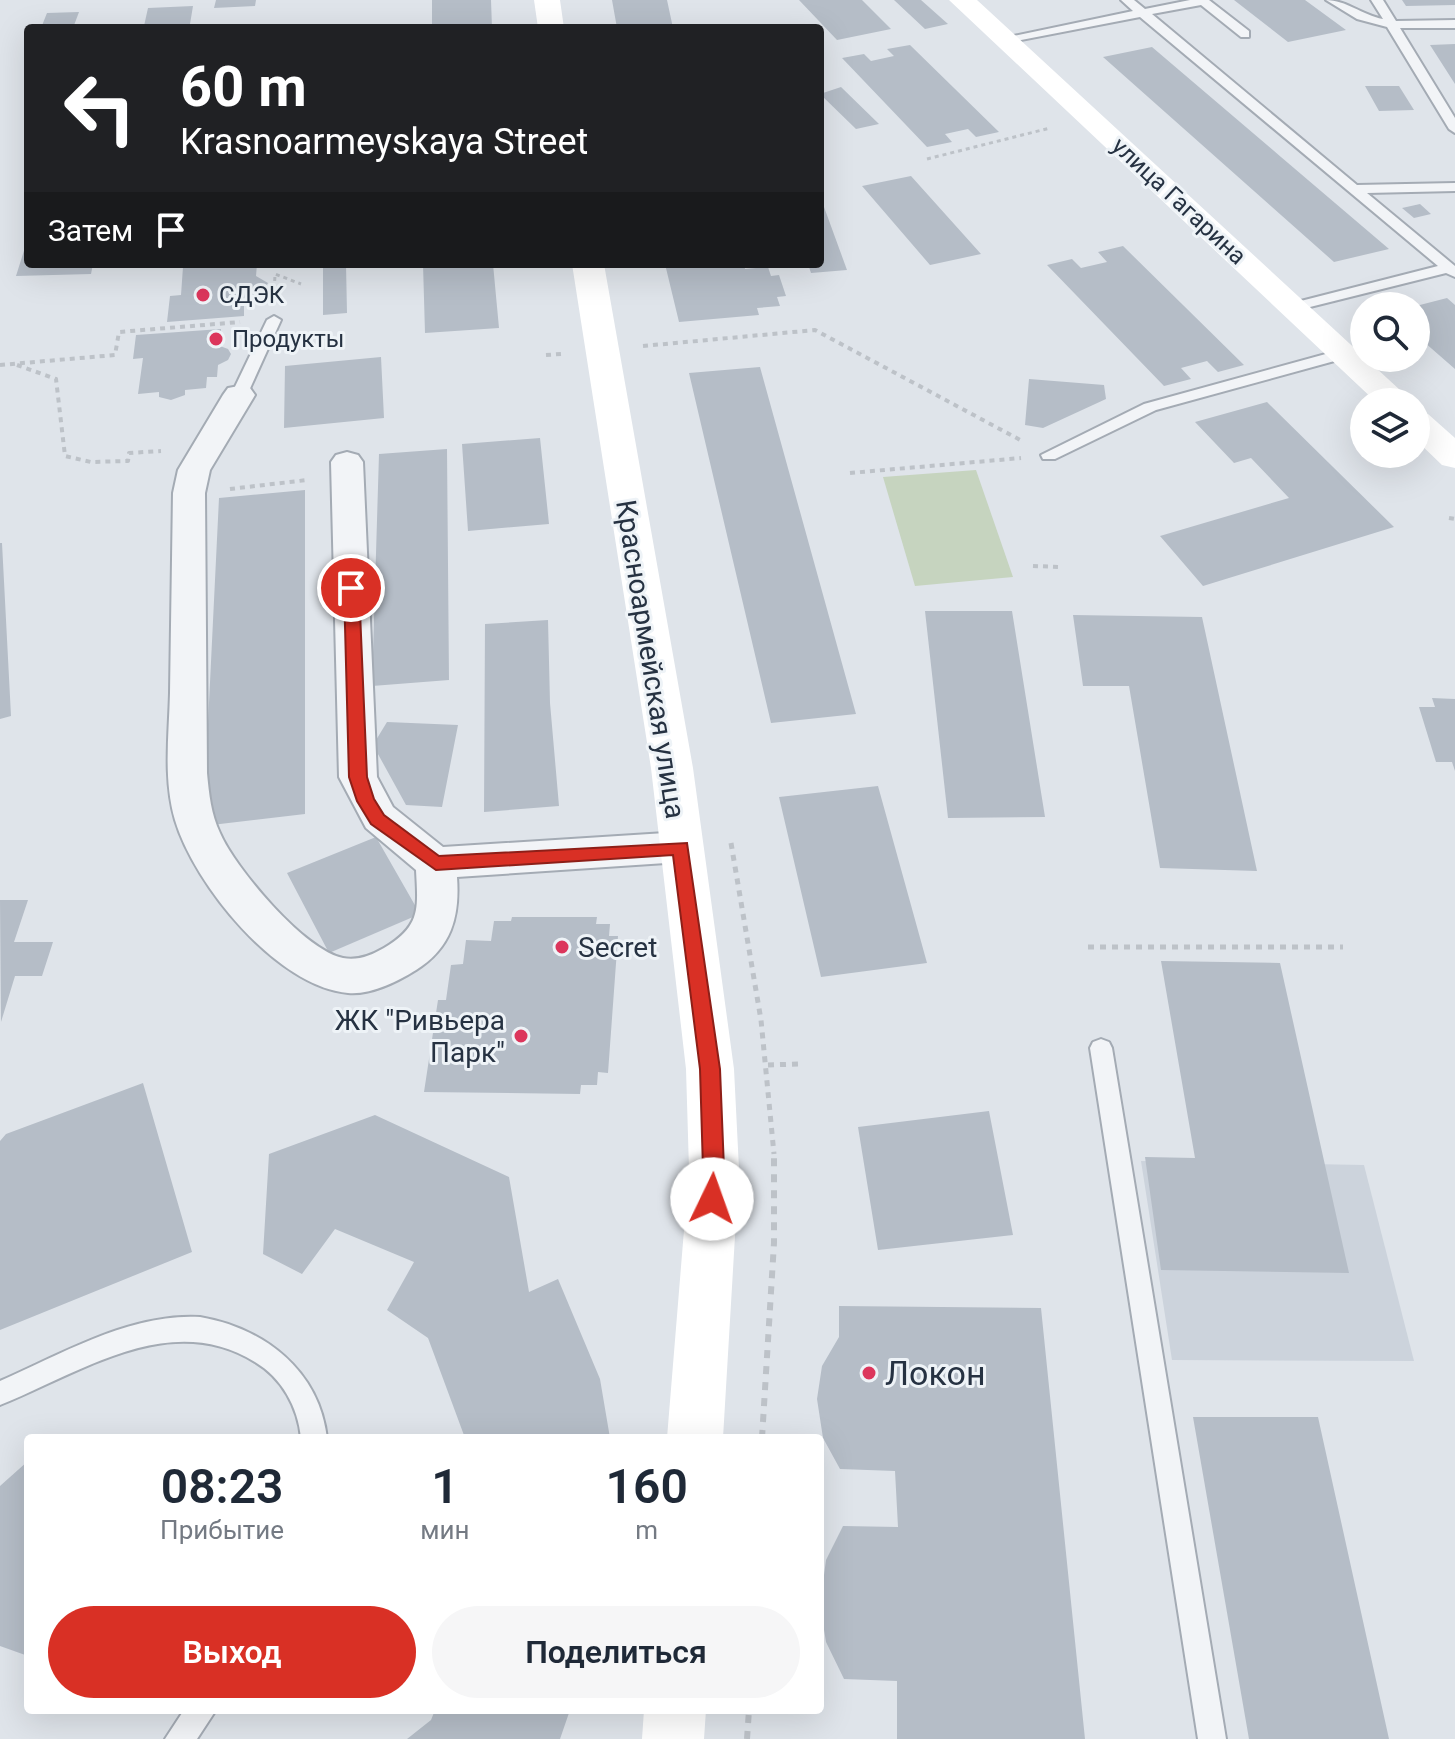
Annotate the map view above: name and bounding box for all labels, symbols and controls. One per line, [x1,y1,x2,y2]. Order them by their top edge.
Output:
text: 60 m [180,54,307,120]
icon: left [48,56,152,160]
text: Krasnoarmeyskaya Street [180,121,588,163]
street label: улица Гагарина [1106,132,1252,270]
icon: arrive [149,208,193,252]
text: Затем [48,213,133,248]
place label: СДЭК [219,281,285,309]
marker: СДЭК [194,286,212,304]
map controls [1350,292,1430,468]
button: search [1350,292,1430,372]
place label: Продукты [232,325,344,353]
marker: Продукты [207,330,225,348]
button: layers [1350,388,1430,468]
street label: Красноармейская улица [609,497,692,821]
pin [317,554,385,622]
icon: arrive [329,566,373,610]
place label: Secret [578,931,657,964]
marker: Secret [553,938,571,956]
place label: ЖК "Ривьера Парк" [335,1004,505,1069]
marker: ЖК "Ривьера Парк" [512,1027,530,1045]
position arrow [670,1157,754,1241]
place label: Локон [885,1353,986,1393]
marker: Локон [860,1364,878,1382]
text: 08:23 [161,1458,283,1515]
text: 1 [431,1458,459,1515]
text: 160 [606,1458,688,1515]
text: Прибытие [160,1515,284,1545]
text: мин [420,1515,470,1545]
text: m [635,1515,658,1545]
button: Выход [48,1606,416,1698]
button: Поделиться [432,1606,800,1698]

